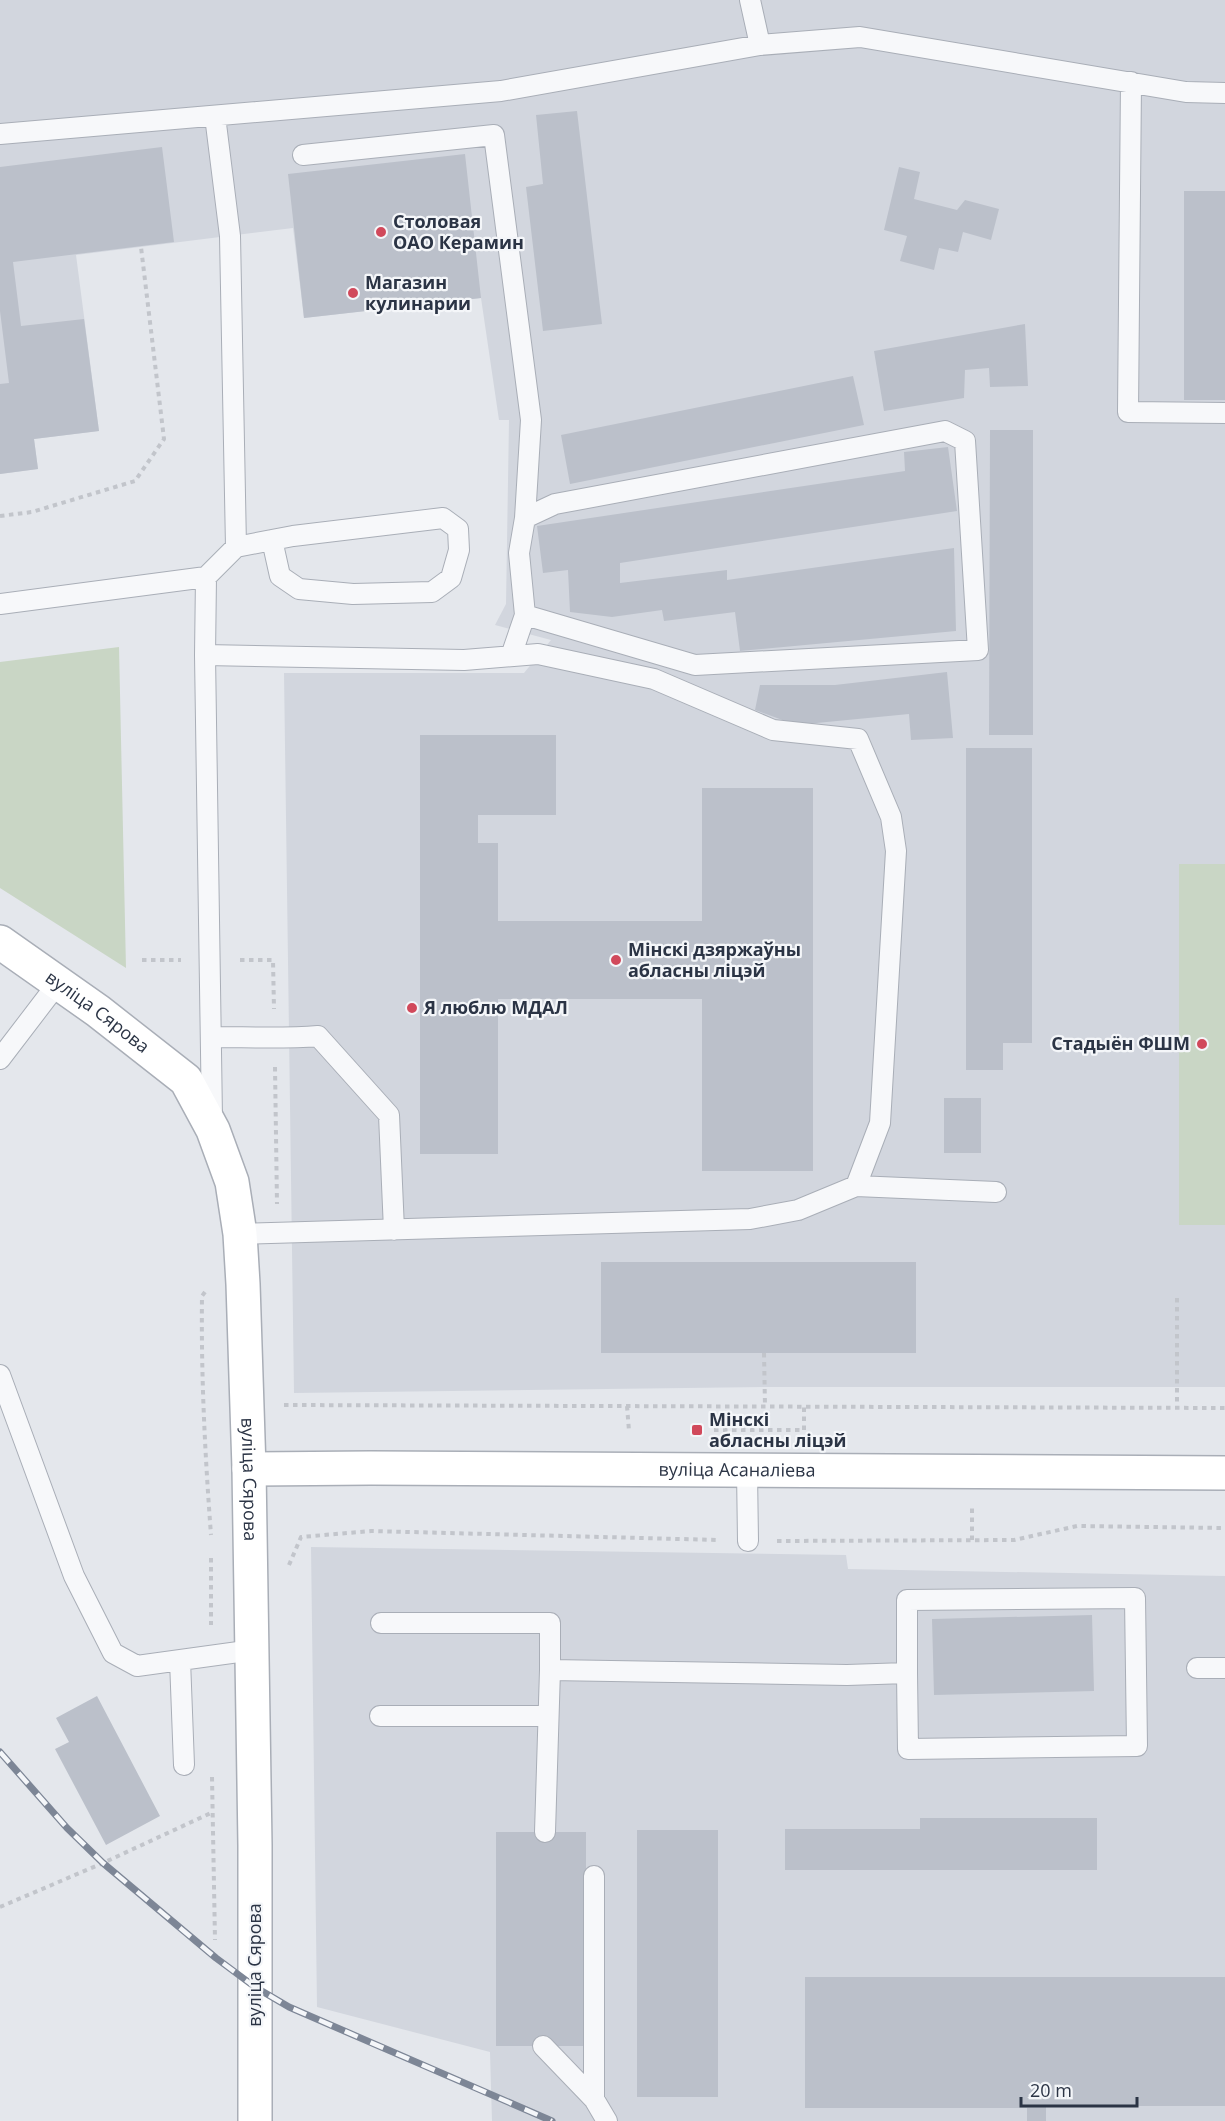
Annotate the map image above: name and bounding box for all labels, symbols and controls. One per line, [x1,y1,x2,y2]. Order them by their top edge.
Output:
place label: Столовая ОАО Керамин [393,209,524,254]
marker: Столовая ОАО Керамин [374,225,388,239]
place label: Магазин кулинарии [365,270,471,315]
marker: Магазин кулинарии [346,286,360,300]
place label: Мінскі дзяржаўны абласны ліцэй [628,937,801,982]
marker: Мінскі дзяржаўны абласны ліцэй [609,953,623,967]
street label: вуліца Сярова [41,965,155,1058]
place label: Я люблю МДАЛ [423,995,568,1019]
marker: Я люблю МДАЛ [405,1001,419,1015]
place label: Стадыён ФШМ [1051,1031,1190,1055]
marker: Стадыён ФШМ [1195,1037,1209,1051]
place label: Мінскі абласны ліцэй [709,1407,846,1452]
street label: вуліца Сярова [236,1417,263,1541]
marker: Мінскі абласны ліцэй [690,1423,704,1437]
street label: вуліца Асаналіева [658,1457,816,1482]
street label: вуліца Сярова [242,1903,266,2027]
scale bar [1021,2070,1136,2108]
text: 20 m [1030,2078,1072,2102]

